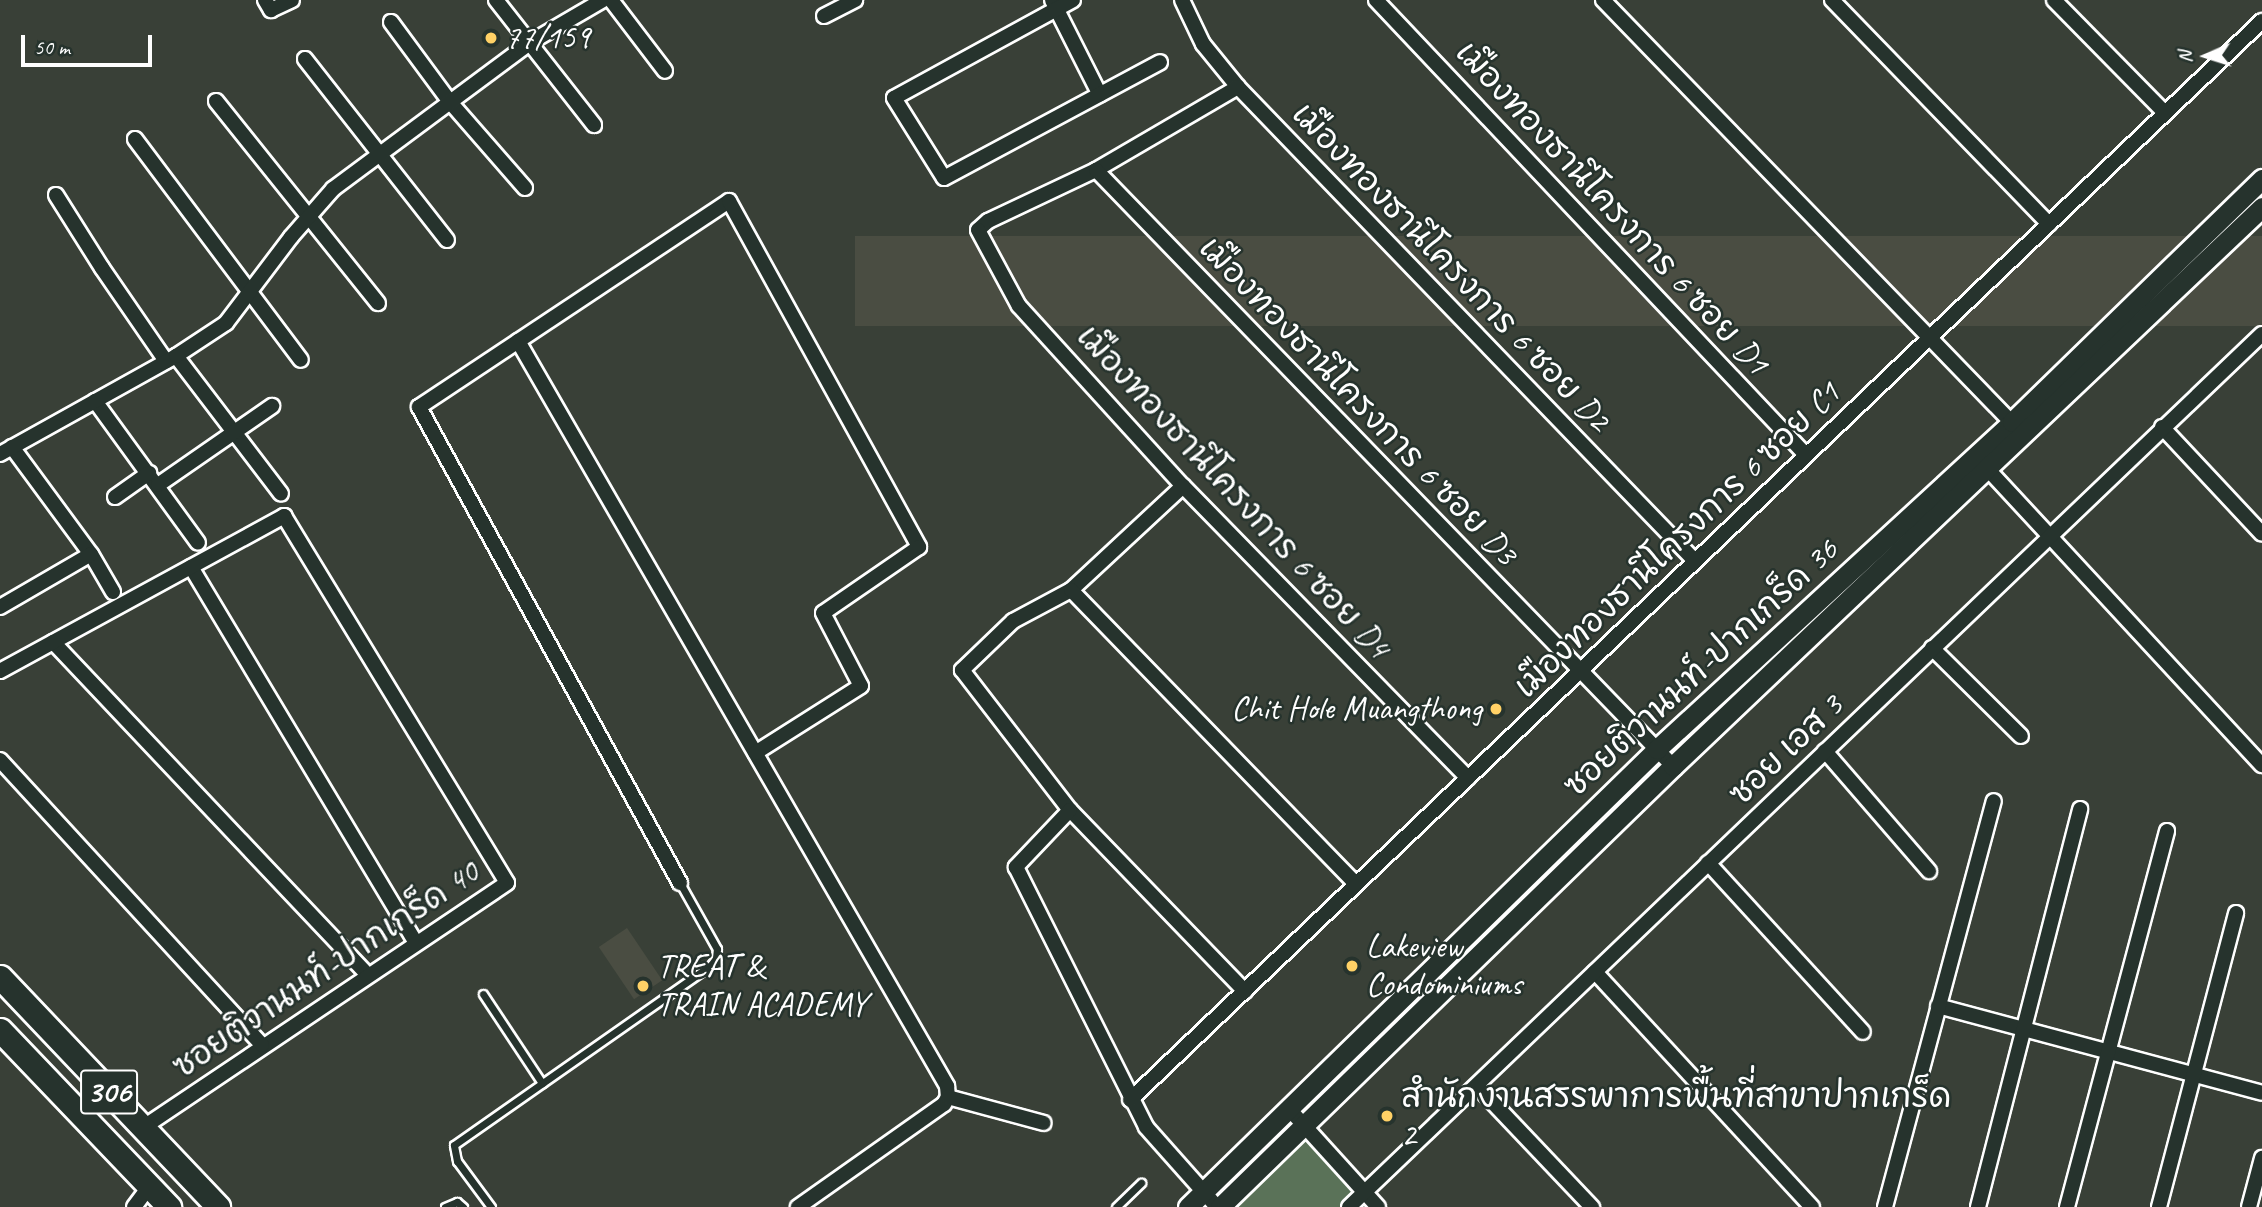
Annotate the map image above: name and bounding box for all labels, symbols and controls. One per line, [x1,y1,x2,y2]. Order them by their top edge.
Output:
place label: 77/159 [505,18,590,58]
scale bar [24,21,156,65]
north arrow [2171,21,2241,91]
marker: 77/159 [483,30,499,46]
street label: เมืองทองธานีโครงการ 6 ซอย D1 [1447,33,1777,383]
text: 50 m [34,34,70,60]
text: N [2173,51,2197,64]
street label: เมืองทองธานีโครงการ 6 ซอย D2 [1284,95,1618,439]
street label: เมืองทองธานีโครงการ 6 ซอย D3 [1191,229,1525,573]
street label: เมืองทองธานีโครงการ 6 ซอย D4 [1068,317,1398,667]
street label: เมืองทองธานีโครงการ 6 ซอย C1 [1506,374,1848,706]
street label: ซอยติวานนท์-ปากเกร็ด 36 [1556,531,1846,805]
street label: ซอย เอส 3 [1721,686,1851,814]
place label: Chit Hole Muangthong [1232,689,1482,729]
marker: Chit Hole Muangthong [1488,701,1504,717]
street label: ซอยติวานนท์-ปากเกร็ด 40 [166,853,486,1087]
place label: Lakeview Condominiums [1366,927,1522,1005]
place label: TREAT & TRAIN ACADEMY [657,947,869,1025]
marker: Lakeview Condominiums [1344,958,1360,974]
marker: TREAT & TRAIN ACADEMY [635,978,651,994]
road number: 306 [79,1064,139,1120]
place label: สำนักงานสรรพาการพื้นที่สาขาปากเกร็ด 2 [1401,1077,1951,1155]
marker: สำนักงานสรรพาการพื้นที่สาขาปากเกร็ด 2 [1379,1108,1395,1124]

